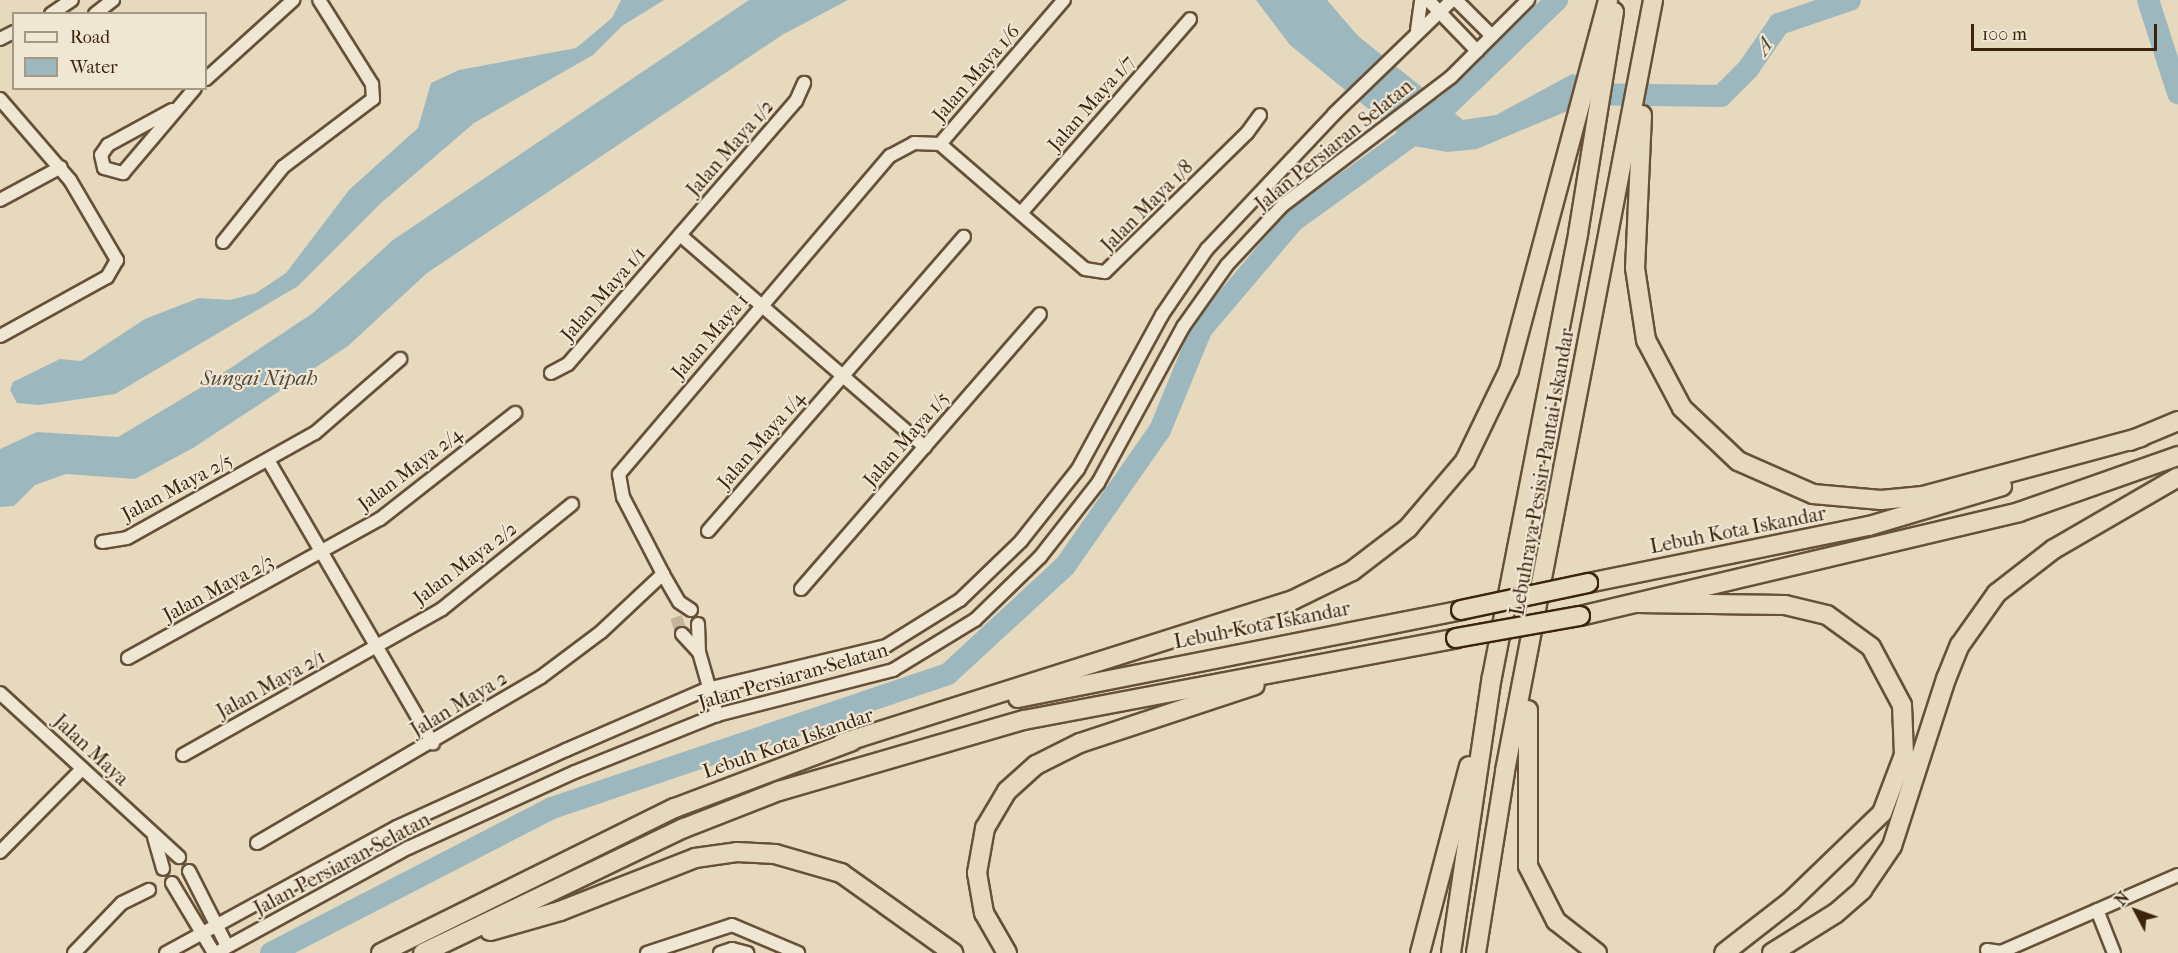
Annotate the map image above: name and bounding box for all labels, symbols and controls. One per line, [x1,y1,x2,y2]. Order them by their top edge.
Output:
legend [12,12,207,90]
scale bar [1974,12,2160,50]
street label: Jalan Maya 1/6 [927,19,1025,127]
text: 100 m [1982,24,2027,45]
text: Road [70,27,110,48]
water label: A [1749,33,1779,59]
street label: Jalan Maya 1/7 [1043,50,1139,156]
text: Water [70,57,118,78]
street label: Jalan Persiaran Selatan [1250,74,1418,216]
street label: Jalan Maya 1/2 [681,95,779,201]
street label: Jalan Maya 1/8 [1096,155,1198,257]
street label: Jalan Maya 1/1 [555,242,651,346]
street label: Jalan Maya 1 [666,288,754,384]
street label: Lebuhraya Pesisir Pantai Iskandar [1505,327,1579,617]
water label: Sungai Nipah [200,365,318,391]
street label: Jalan Maya 1/4 [712,386,810,494]
street label: Jalan Maya 1/5 [858,386,954,492]
street label: Jalan Maya 2/4 [353,422,467,516]
street label: Jalan Maya 2/5 [118,448,236,526]
street label: Lebuh Kota Iskandar [1648,501,1828,559]
street label: Jalan Maya 2/2 [408,516,522,610]
street label: Jalan Maya 2/3 [159,549,277,627]
street label: Lebuh Kota Iskandar [1172,596,1352,654]
street label: Jalan Persiaran Selatan [695,637,891,715]
street label: Jalan Maya 2/1 [212,644,330,724]
street label: Jalan Maya 2 [406,666,512,742]
street label: Lebuh Kota Iskandar [699,703,877,783]
street label: Jalan Maya [48,709,134,791]
street label: Jalan Persiaran Selatan [250,807,434,921]
north arrow [2106,881,2166,941]
text: N [2111,888,2133,910]

